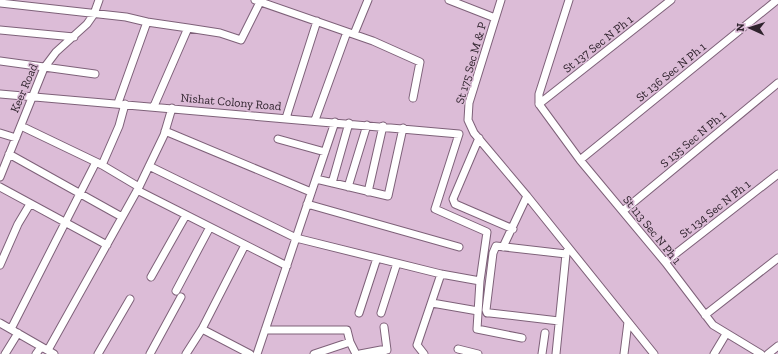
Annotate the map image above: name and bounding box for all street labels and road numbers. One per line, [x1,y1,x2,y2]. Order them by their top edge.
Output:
street label: St 137 Sec N Ph 1 [560,12,636,76]
street label: St 175 Sec M & P [453,20,489,106]
street label: St 136 Sec N Ph 1 [633,39,709,104]
street label: Keer Road [7,61,41,115]
street label: Nishat Colony Road [180,91,282,113]
street label: S 135 Sec N Ph 1 [657,107,729,170]
street label: St 134 Sec N Ph 1 [677,177,753,241]
street label: St 113 Sec N Ph 1 [620,193,684,267]

